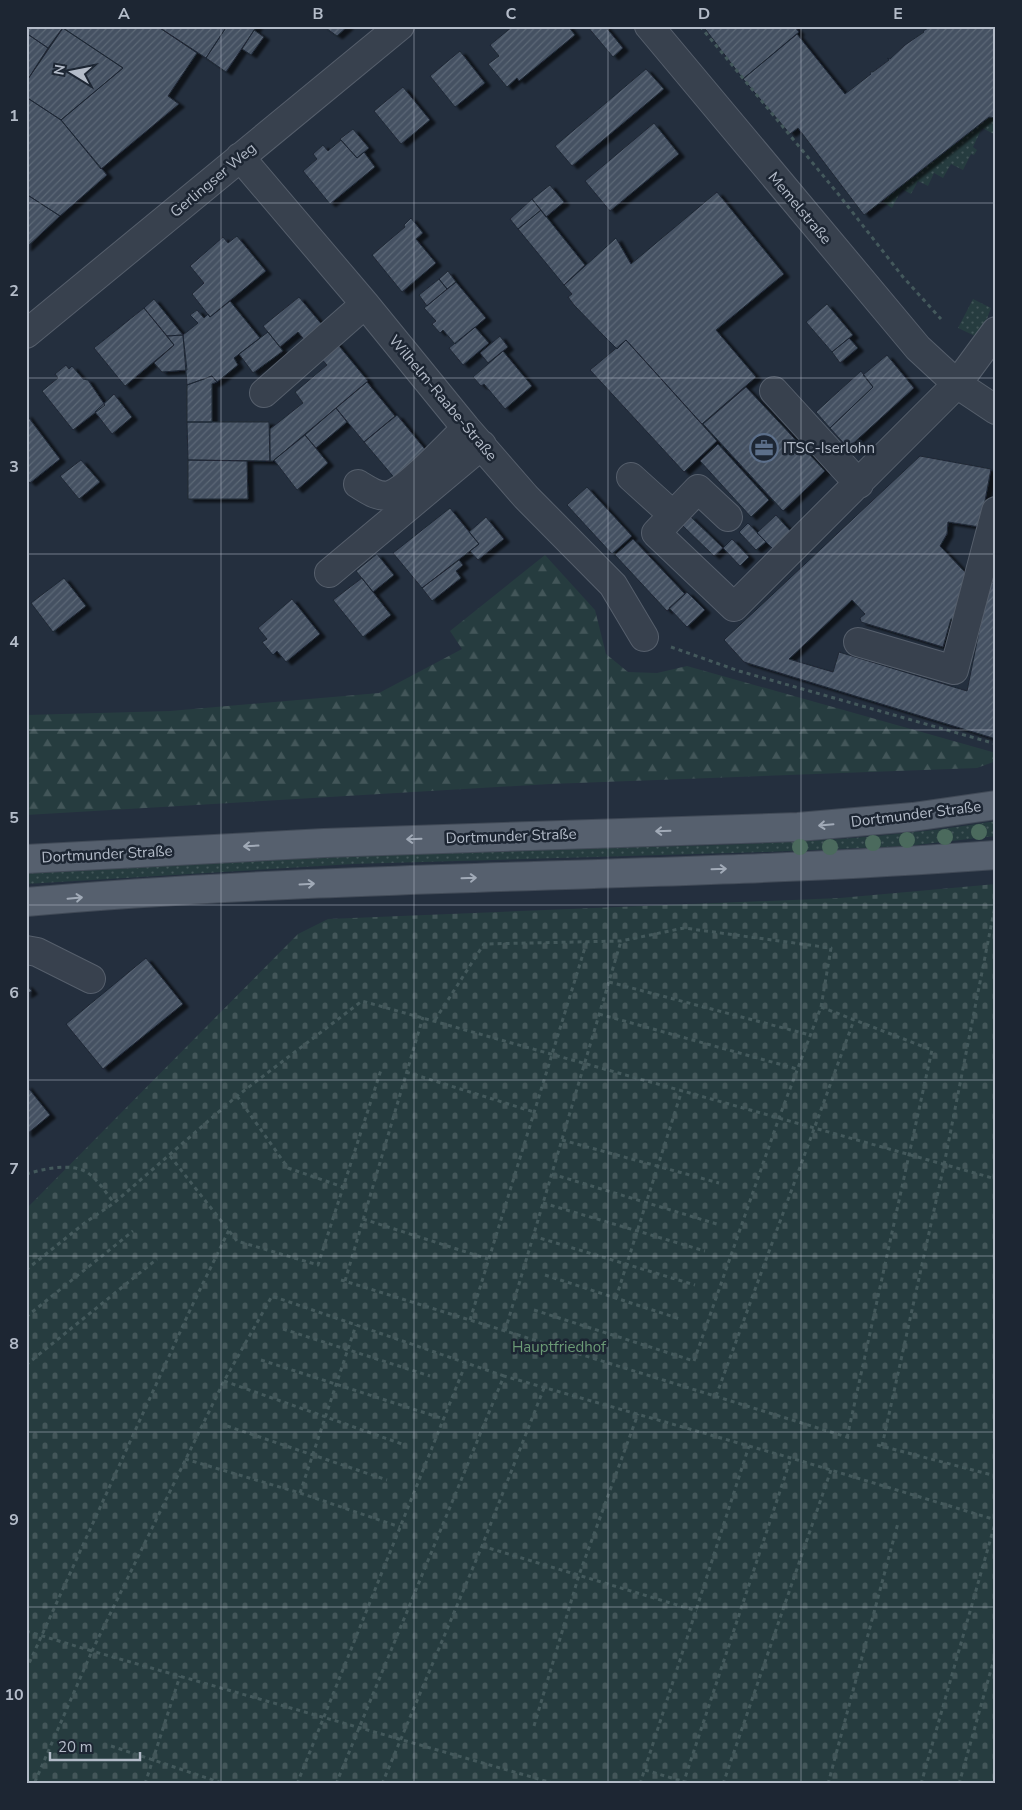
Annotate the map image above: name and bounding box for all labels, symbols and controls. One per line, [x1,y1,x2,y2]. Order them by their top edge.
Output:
text: A [118,3,130,25]
text: B [312,3,324,25]
text: C [506,3,517,25]
text: D [698,3,710,25]
text: E [893,3,903,25]
north arrow [48,48,98,98]
text: N [49,63,70,77]
text: 1 [9,105,19,127]
street label: Gerlingser Weg [166,138,260,222]
street label: Memelstraße [764,168,836,248]
text: 2 [9,280,19,302]
street label: Wilhelm-Raabe-Straße [384,331,502,465]
office icon: ITSC-Iserlohn [749,433,779,463]
place label: ITSC-Iserlohn [783,438,875,458]
text: 3 [9,456,19,478]
text: 4 [9,631,19,653]
street label: Dortmunder Straße [850,796,982,832]
text: 5 [9,807,19,829]
one-way arrow [818,820,834,829]
street label: Dortmunder Straße [445,824,577,848]
one-way arrow [656,826,672,836]
one-way arrow [406,835,422,844]
street label: Dortmunder Straße [41,841,173,867]
one-way arrow [243,842,259,851]
one-way arrow [711,865,727,874]
one-way arrow [461,873,477,883]
one-way arrow [299,880,315,889]
one-way arrow [67,893,83,902]
text: 6 [9,982,19,1004]
text: 7 [9,1158,19,1180]
text: 8 [9,1333,19,1355]
park label: Hauptfriedhof [512,1337,607,1357]
text: 9 [9,1509,19,1531]
text: 10 [4,1684,24,1706]
scale bar [50,1730,140,1762]
text: 20 m [58,1737,93,1757]

